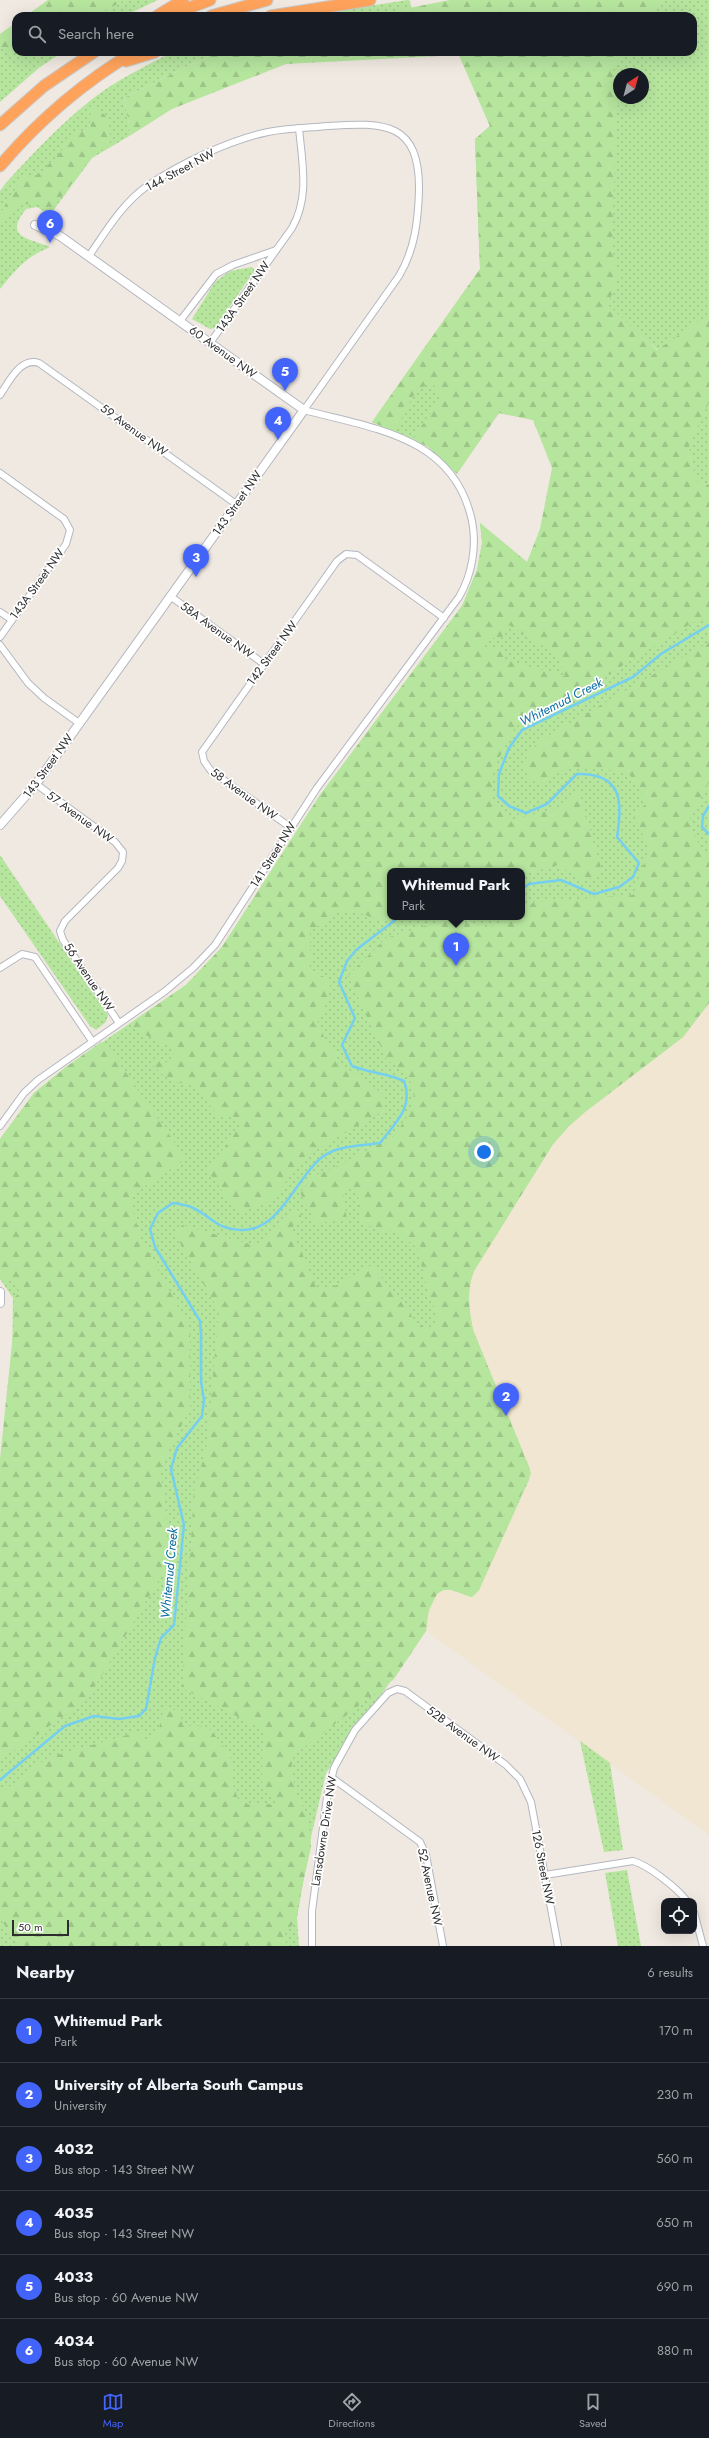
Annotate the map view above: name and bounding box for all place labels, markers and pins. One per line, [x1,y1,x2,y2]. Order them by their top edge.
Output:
pin: 6 [37,210,63,243]
pin: 5 [272,358,298,391]
pin: 4 [265,407,291,440]
pin: 3 [183,544,209,577]
pin: 1 [443,933,469,966]
pin: 2 [493,1383,519,1416]

